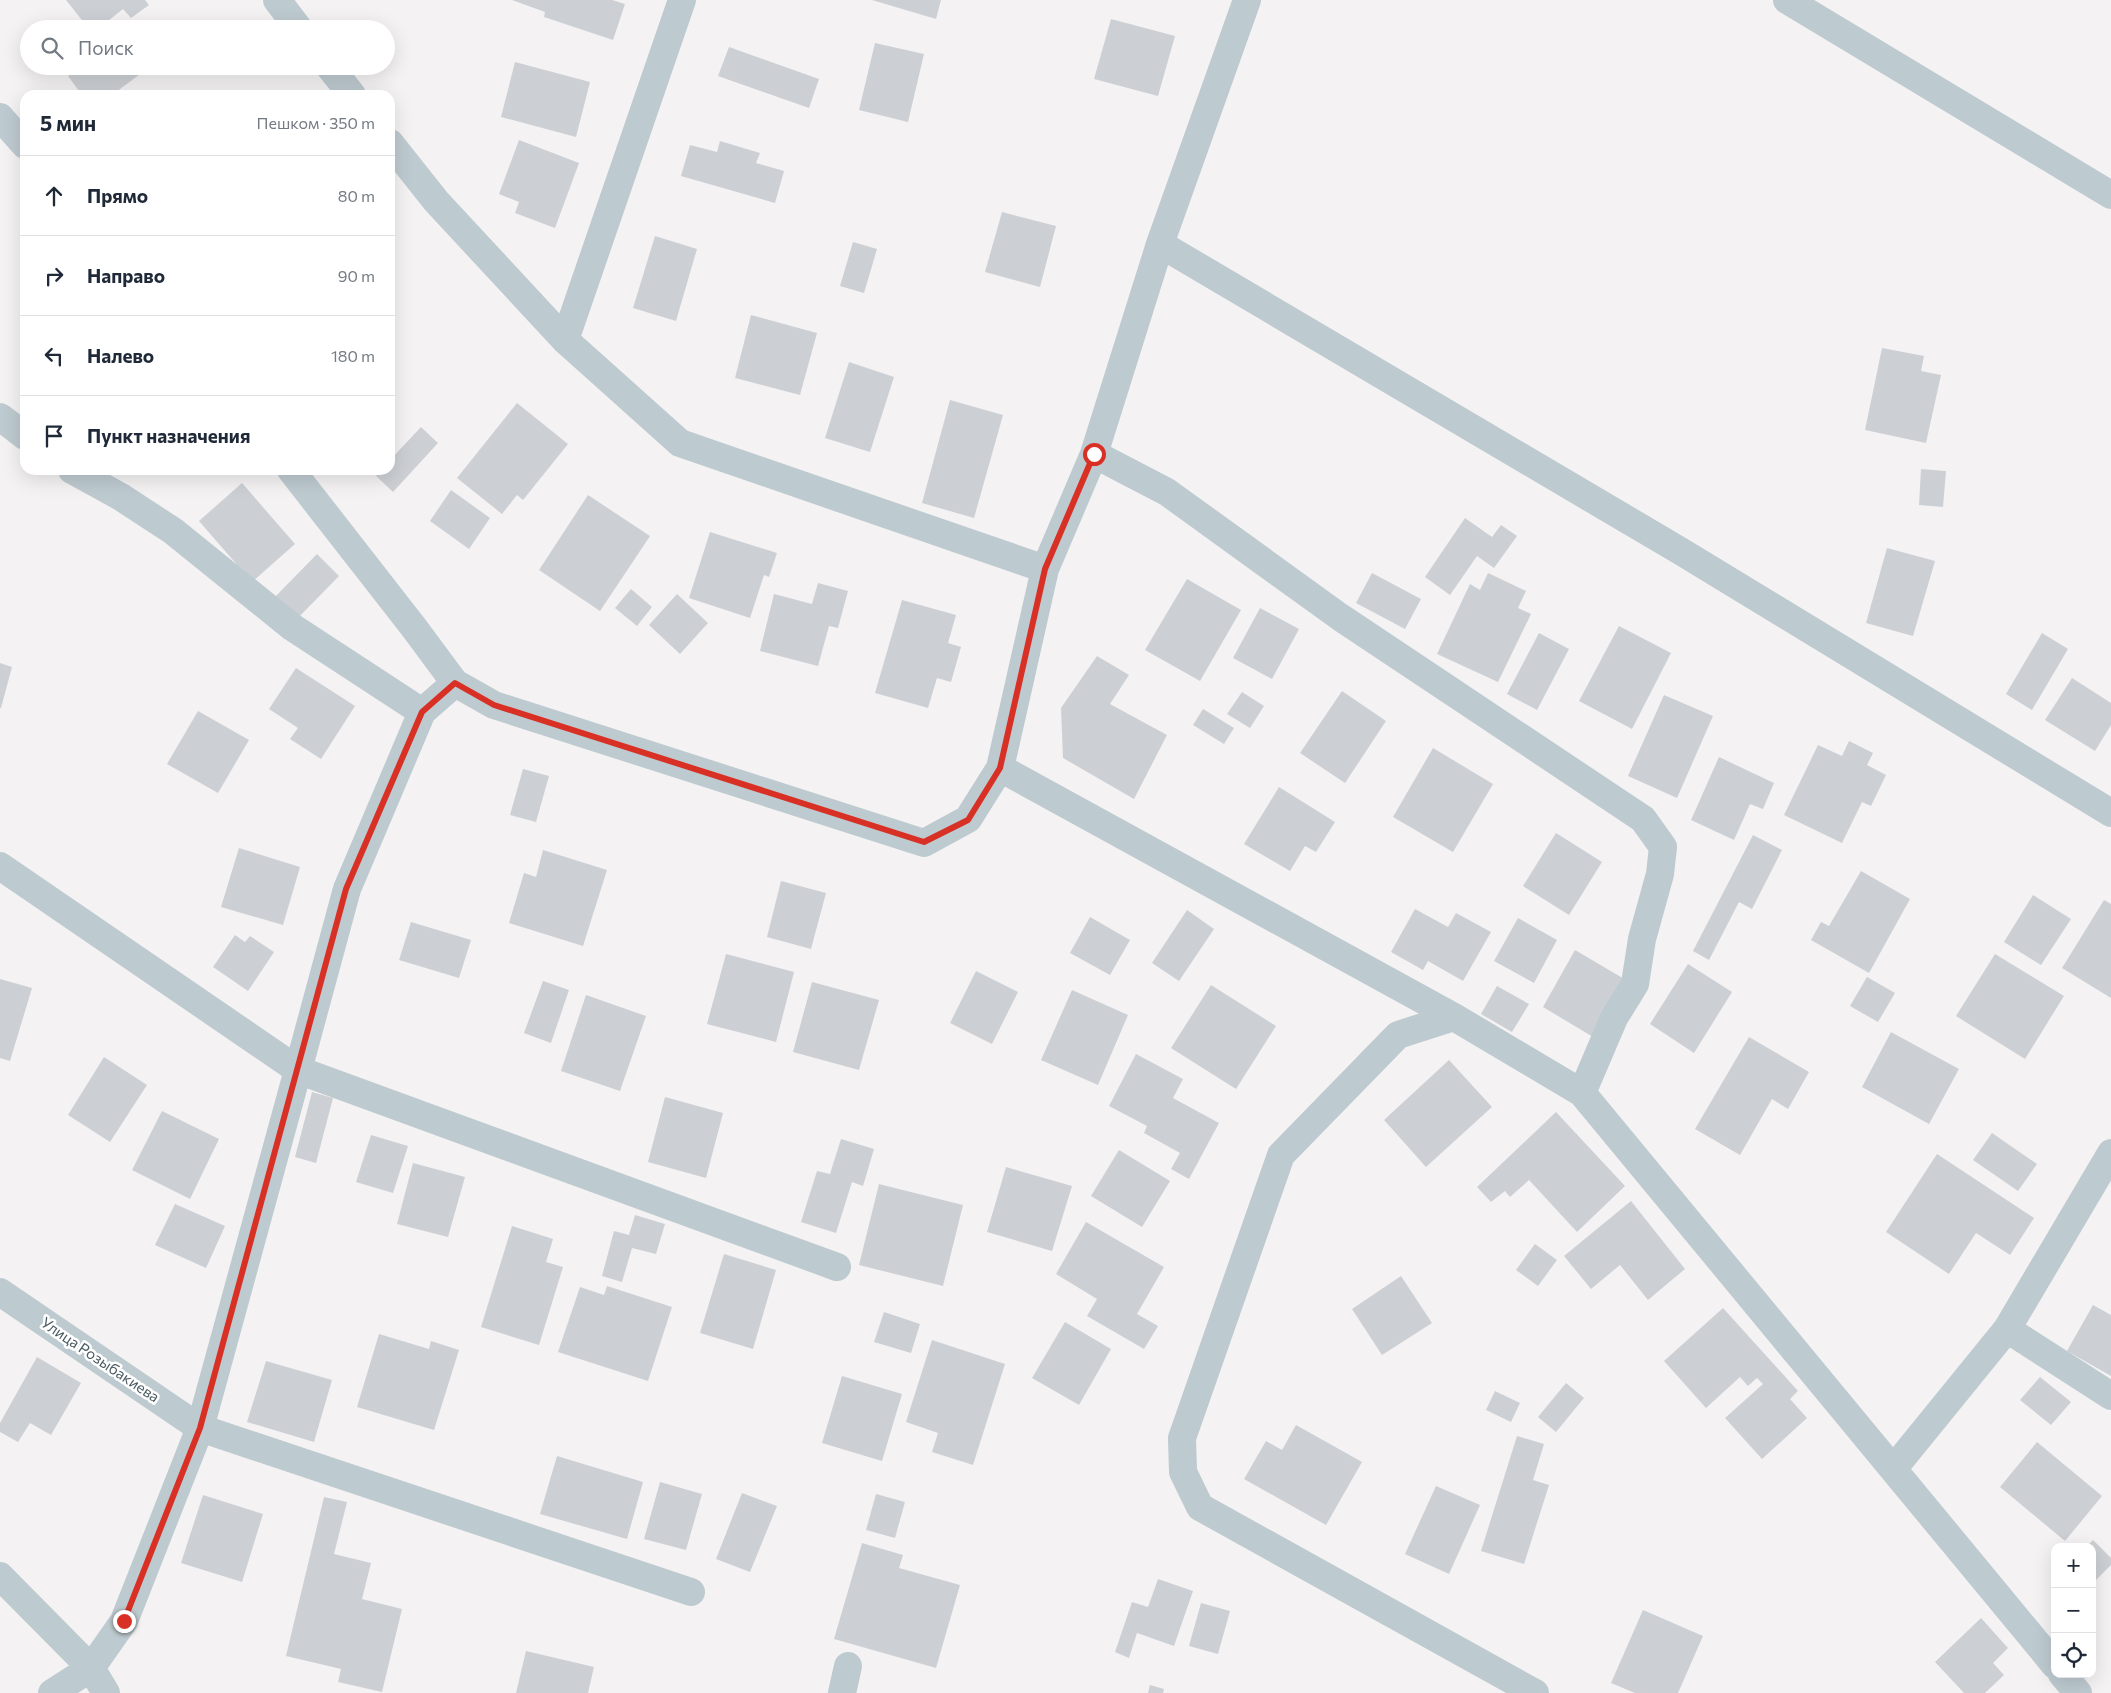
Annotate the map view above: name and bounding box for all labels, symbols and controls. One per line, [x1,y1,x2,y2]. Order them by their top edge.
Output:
search box [20,20,395,75]
icon: search [38,34,66,62]
text: Поиск [78,36,134,59]
text: 5 мин [40,110,96,135]
text: Пешком · 350 m [257,113,375,132]
icon: ahead [40,182,68,210]
text: Прямо [87,184,148,207]
text: 80 m [338,186,375,205]
icon: right [40,262,68,290]
text: Направо [87,264,165,287]
text: 90 m [338,266,375,285]
icon: left [40,342,68,370]
text: Налево [87,344,154,367]
text: 180 m [331,346,375,365]
icon: arrive [40,422,68,450]
text: Пункт назначения [87,424,250,447]
route start [1083,443,1106,466]
street label: Улица Розыбакиева [38,1313,163,1405]
map controls [2051,1543,2096,1678]
button: + [2051,1543,2096,1588]
button: − [2051,1588,2096,1633]
route end [113,1610,136,1633]
button: locate [2051,1633,2096,1678]

